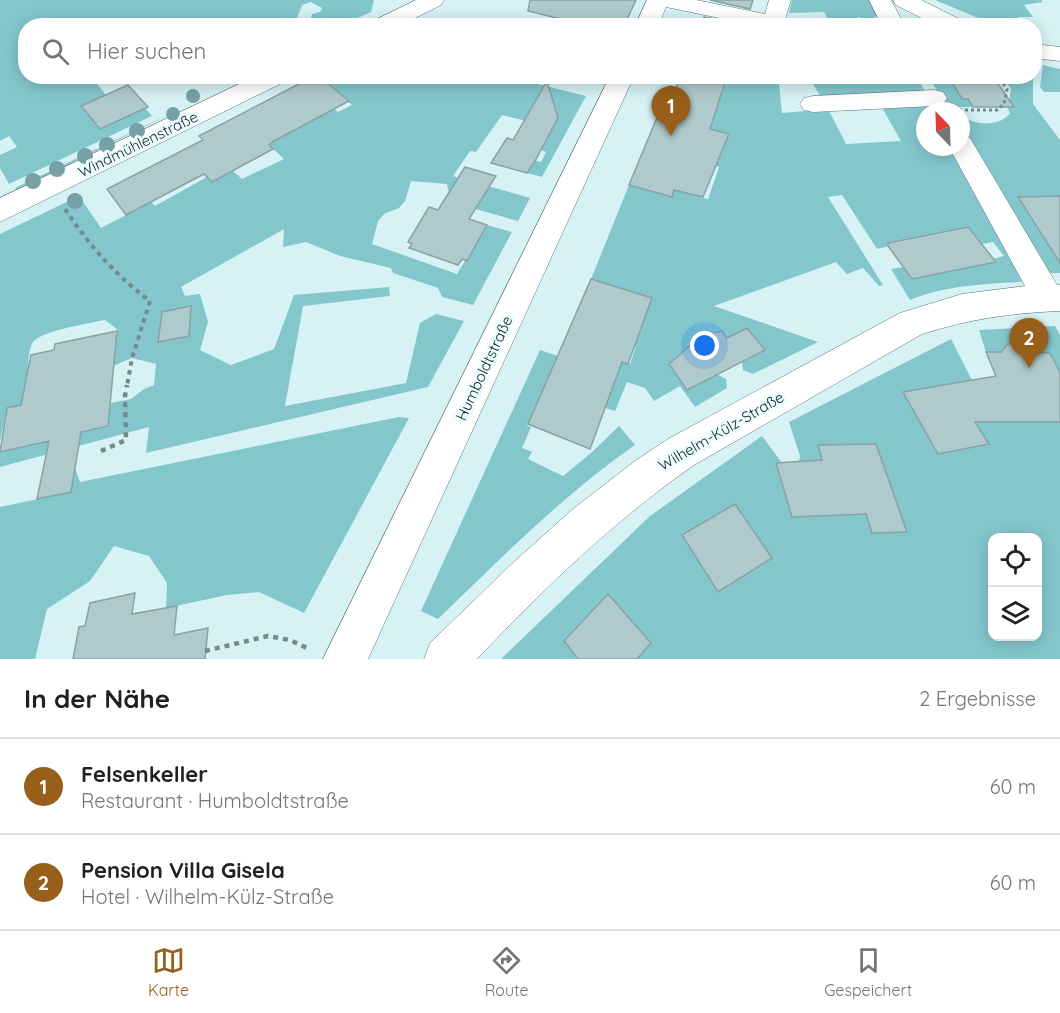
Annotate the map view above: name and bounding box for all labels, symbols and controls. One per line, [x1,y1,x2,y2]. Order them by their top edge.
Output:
search box [18,18,1042,84]
icon: search [39,35,72,68]
text: Hier suchen [87,37,206,65]
pin: 1 [652,86,690,136]
north arrow [916,102,970,156]
street label: Windmühlenstraße [75,107,201,181]
street label: Humboldtstraße [451,313,517,423]
pin: 2 [1010,318,1048,368]
your location [690,331,719,360]
street label: Wilhelm-Külz-Straße [655,387,787,475]
map controls [988,533,1042,641]
button: locate [988,533,1042,587]
button: layers [988,587,1042,641]
text: In der Nähe [24,682,170,715]
text: 2 Ergebnisse [919,686,1036,711]
text: Felsenkeller [81,760,208,788]
text: 1 [40,774,47,799]
text: 60 m [990,774,1036,799]
text: Restaurant · Humboldtstraße [81,788,349,813]
text: Pension Villa Gisela [81,856,285,884]
text: 2 [38,870,49,895]
text: 60 m [990,870,1036,895]
text: Hotel · Wilhelm-Külz-Straße [81,884,334,909]
tab: Karte [148,944,189,1000]
tab: Route [485,944,528,1000]
tab: Gespeichert [824,944,912,1000]

